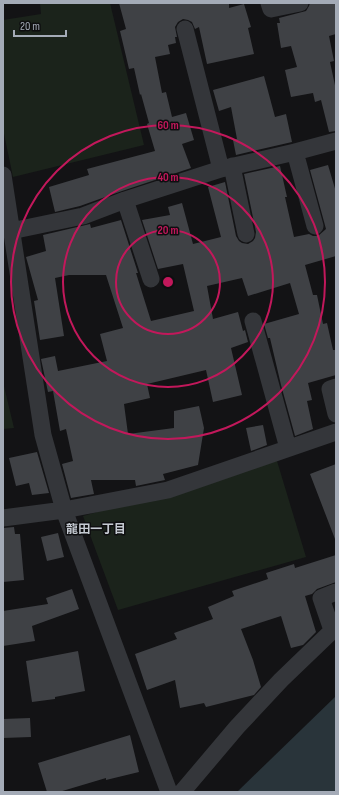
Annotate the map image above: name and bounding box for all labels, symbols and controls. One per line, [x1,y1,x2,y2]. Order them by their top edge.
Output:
scale bar [14,12,66,38]
text: 20 m [20,19,40,34]
text: 60 m [157,118,179,133]
text: 40 m [157,170,179,185]
text: 20 m [158,223,178,238]
centre of rings [161,275,175,289]
district label: 龍田一丁目 [66,522,126,537]

